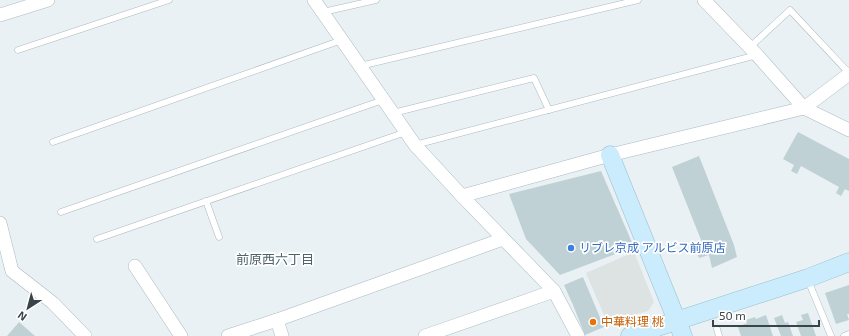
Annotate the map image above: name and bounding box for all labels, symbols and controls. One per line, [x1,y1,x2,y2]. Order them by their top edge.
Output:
place label: リブレ京成 アルビス前原店 [579,240,726,254]
marker: リブレ京成 アルビス前原店 [566,243,576,253]
district label: 前原西六丁目 [236,251,314,267]
north arrow [8,288,48,328]
scale bar [713,302,819,328]
text: 50 m [719,308,746,322]
text: N [15,309,29,324]
place label: 中華料理 桃 [601,314,664,328]
marker: 中華料理 桃 [588,317,598,327]

